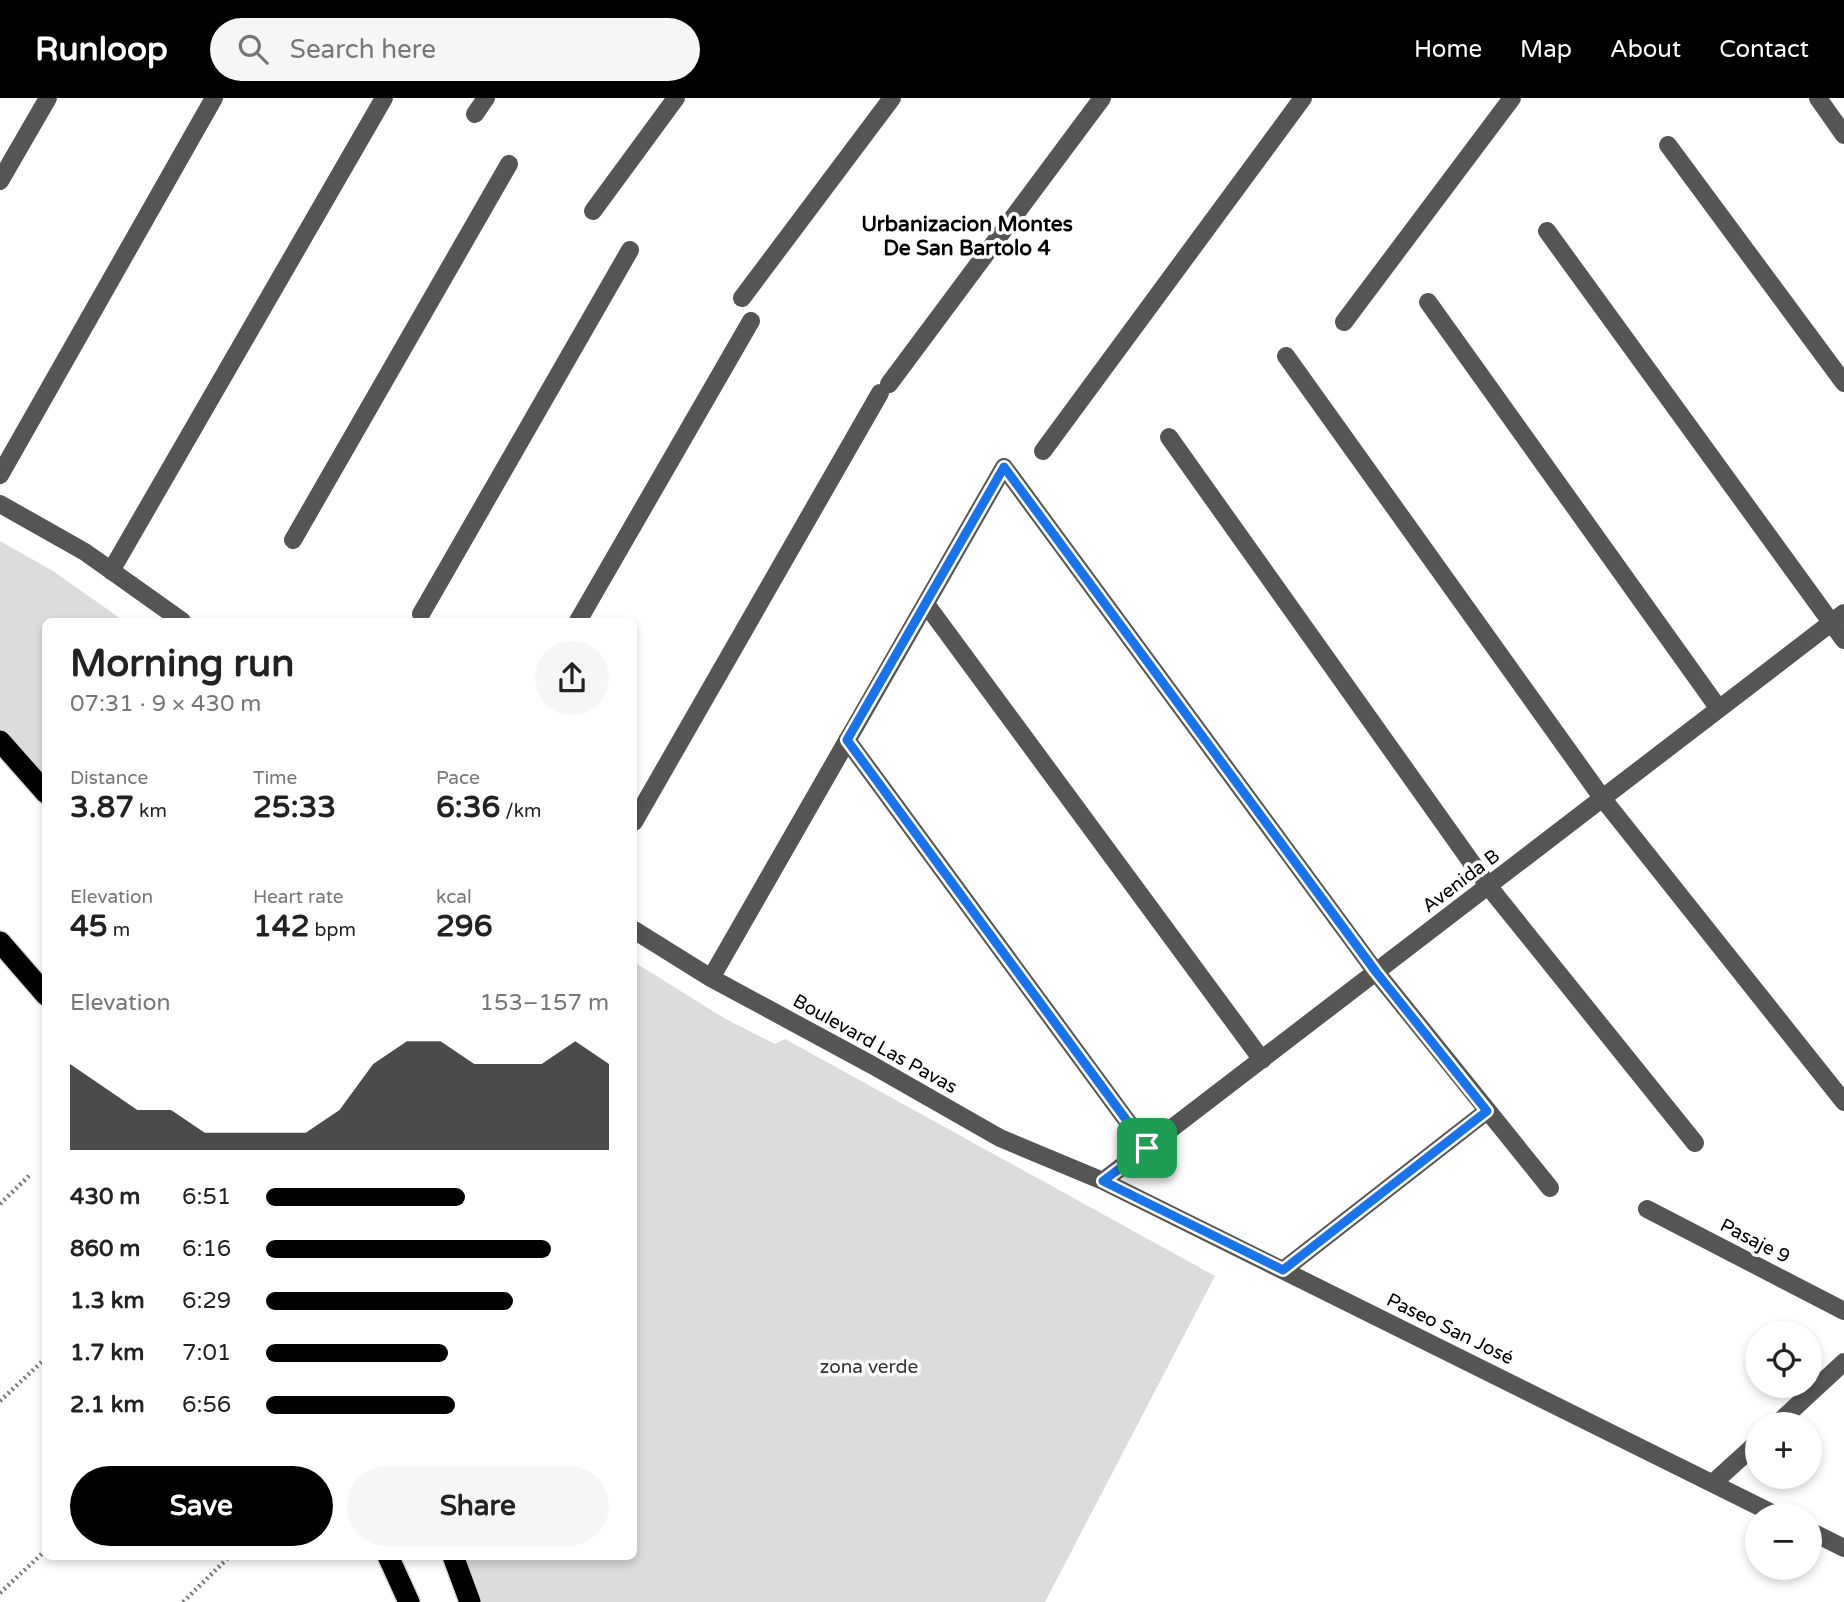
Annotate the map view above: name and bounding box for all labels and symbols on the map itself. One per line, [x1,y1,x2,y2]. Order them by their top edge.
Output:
district label: Urbanizacion Montes De San Bartolo 4 [861,212,1073,261]
street label: Avenida B [1418,845,1504,917]
street label: Boulevard Las Pavas [789,990,961,1098]
pin [1117,1118,1177,1178]
street label: Pasaje 9 [1717,1214,1793,1268]
street label: Paseo San José [1383,1289,1517,1369]
park label: zona verde [820,1356,918,1378]

